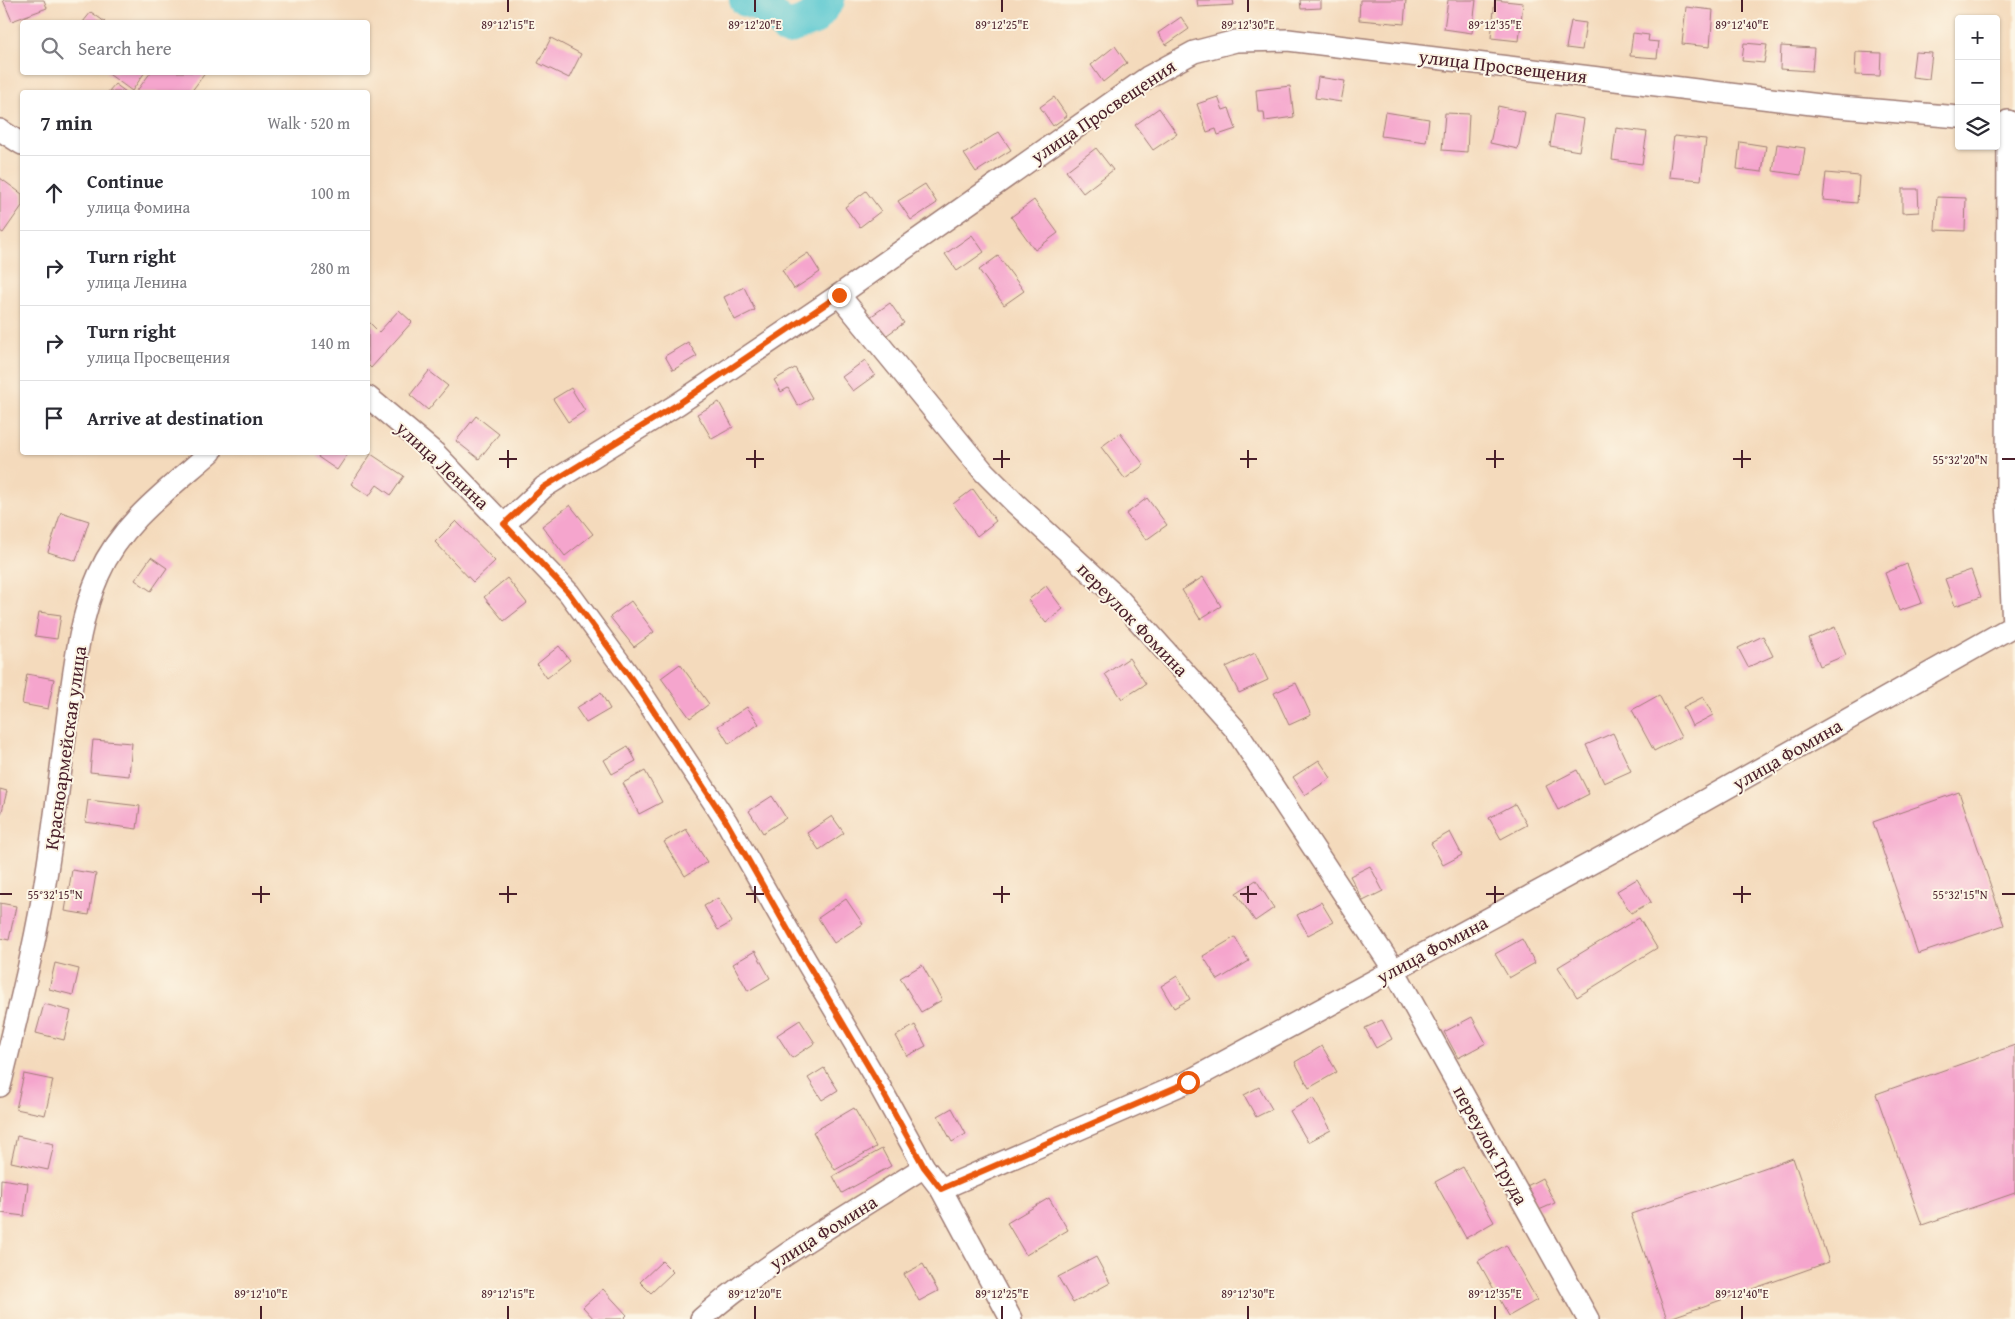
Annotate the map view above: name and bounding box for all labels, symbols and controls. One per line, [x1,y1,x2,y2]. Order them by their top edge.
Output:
map controls [1955,15,2000,150]
button: + [1955,15,2000,60]
text: 89°12'15"E [481,16,535,33]
text: 89°12'20"E [728,16,782,33]
text: 89°12'25"E [975,16,1029,33]
text: 89°12'30"E [1221,16,1275,33]
text: 89°12'35"E [1468,16,1522,33]
text: 89°12'40"E [1715,16,1769,33]
search box [20,20,370,75]
icon: search [38,34,66,62]
text: Search here [78,34,172,62]
street label: улица Просвещения [1416,42,1589,90]
street label: улица Просвещения [1024,52,1182,171]
button: − [1955,60,2000,105]
button: layers [1955,105,2000,150]
text: 7 min [40,107,92,138]
text: Walk · 520 m [267,111,350,135]
text: Continue [87,167,164,195]
icon: ahead [40,179,68,207]
text: 100 m [310,181,350,205]
text: улица Фомина [87,195,190,219]
text: Turn right [87,242,176,270]
icon: right [40,254,68,282]
text: 280 m [310,256,350,280]
text: улица Ленина [87,270,187,294]
route end [828,284,851,307]
text: Turn right [87,317,176,345]
icon: right [40,329,68,357]
text: 140 m [310,331,350,355]
text: улица Просвещения [87,345,230,369]
icon: arrive [40,404,68,432]
text: Arrive at destination [87,404,263,432]
street label: улица Ленина [389,414,496,516]
text: 55°32'20"N [1932,451,1988,468]
street label: переулок Фомина [1071,555,1195,683]
street label: Красноармейская улица [37,644,93,852]
street label: улица Фомина [1726,711,1847,797]
text: 55°32'15"N [27,886,83,903]
text: 55°32'15"N [1932,886,1988,903]
street label: улица Фомина [1370,908,1493,991]
route start [1177,1071,1200,1094]
street label: переулок Труда [1447,1080,1535,1210]
street label: улица Фомина [763,1188,882,1277]
text: 89°12'10"E [234,1285,288,1302]
text: 89°12'15"E [481,1285,535,1302]
text: 89°12'20"E [728,1285,782,1302]
text: 89°12'25"E [975,1285,1029,1302]
text: 89°12'30"E [1221,1285,1275,1302]
text: 89°12'35"E [1468,1285,1522,1302]
text: 89°12'40"E [1715,1285,1769,1302]

